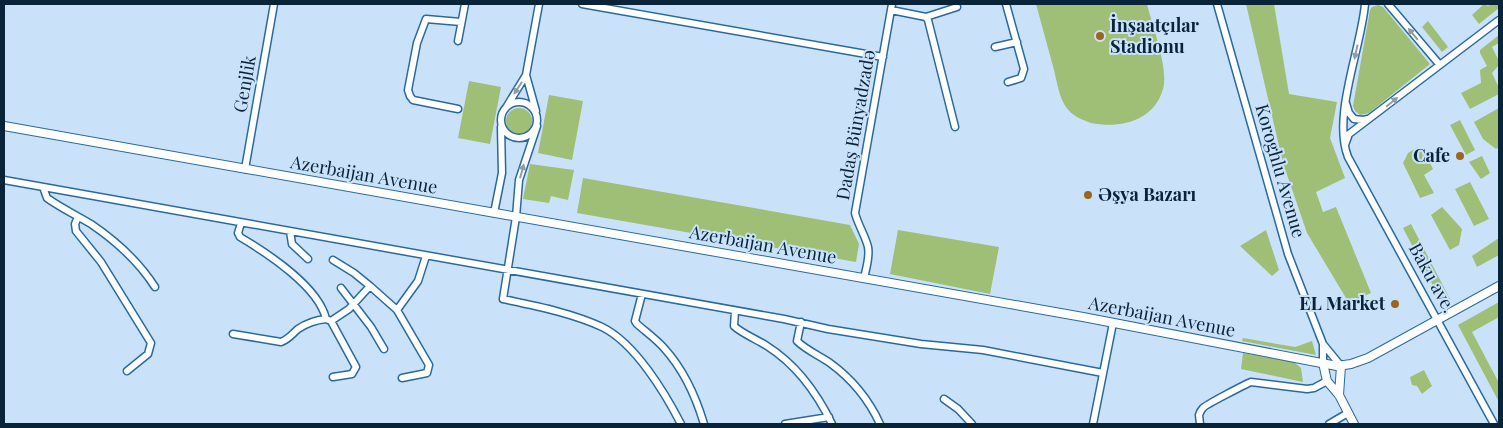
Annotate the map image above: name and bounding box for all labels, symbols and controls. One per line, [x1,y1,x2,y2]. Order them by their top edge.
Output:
place label: İnşaatçılar Stadionu [1110,13,1200,58]
one-way arrow [1408,28,1419,41]
marker: İnşaatçılar Stadionu [1094,30,1106,42]
one-way arrow [1352,44,1360,59]
street label: Dadaş Bünyadzadə [830,48,880,202]
street label: Genjlik [227,53,261,114]
one-way arrow [514,82,523,95]
one-way arrow [1385,97,1398,108]
street label: Koroghlu Avenue [1250,101,1312,240]
place label: Cafe [1413,143,1450,167]
street label: Azerbaijan Avenue [288,149,440,199]
marker: Cafe [1454,150,1466,162]
one-way arrow [518,163,526,178]
place label: Əşya Bazarı [1098,182,1197,206]
marker: Əşya Bazarı [1082,189,1094,201]
street label: Azerbaijan Avenue [687,219,839,269]
street label: Baku ave. [1404,238,1462,317]
street label: Azerbaijan Avenue [1086,290,1238,342]
place label: EL Market [1299,291,1386,315]
marker: EL Market [1389,298,1401,310]

